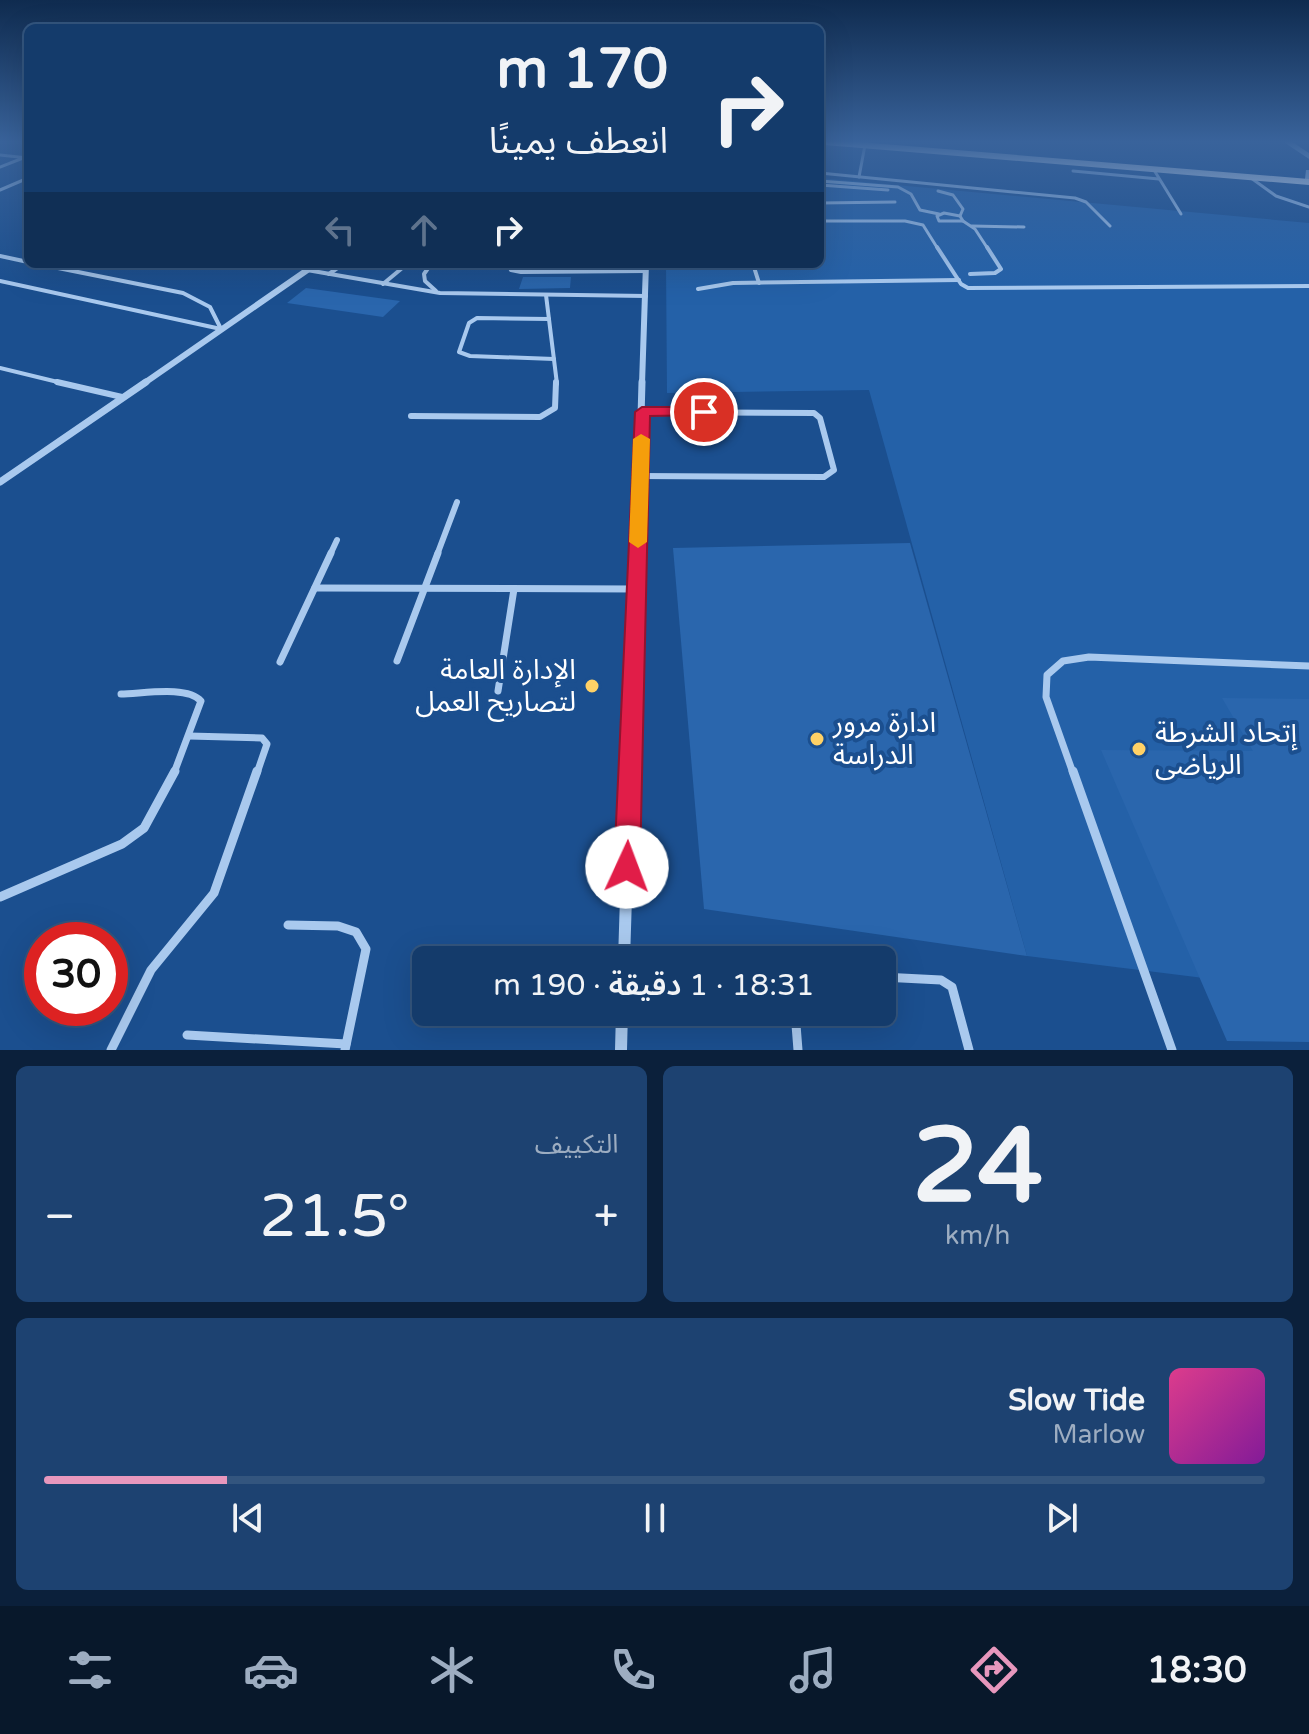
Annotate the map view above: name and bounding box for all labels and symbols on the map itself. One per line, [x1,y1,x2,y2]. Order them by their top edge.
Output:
pin [670,378,738,446]
place label: الإدارة العامة لتصاريح العمل [415,653,576,722]
marker: الإدارة العامة لتصاريح العمل [583,677,601,695]
place label: ادارة مرور الدراسة [832,706,936,772]
place label: إتحاد الشرطة الرياضى [1155,716,1298,782]
marker: ادارة مرور الدراسة [808,730,826,748]
marker: إتحاد الشرطة الرياضى [1130,740,1148,758]
position arrow [585,825,669,909]
speed limit sign: 30 [24,922,128,1026]

